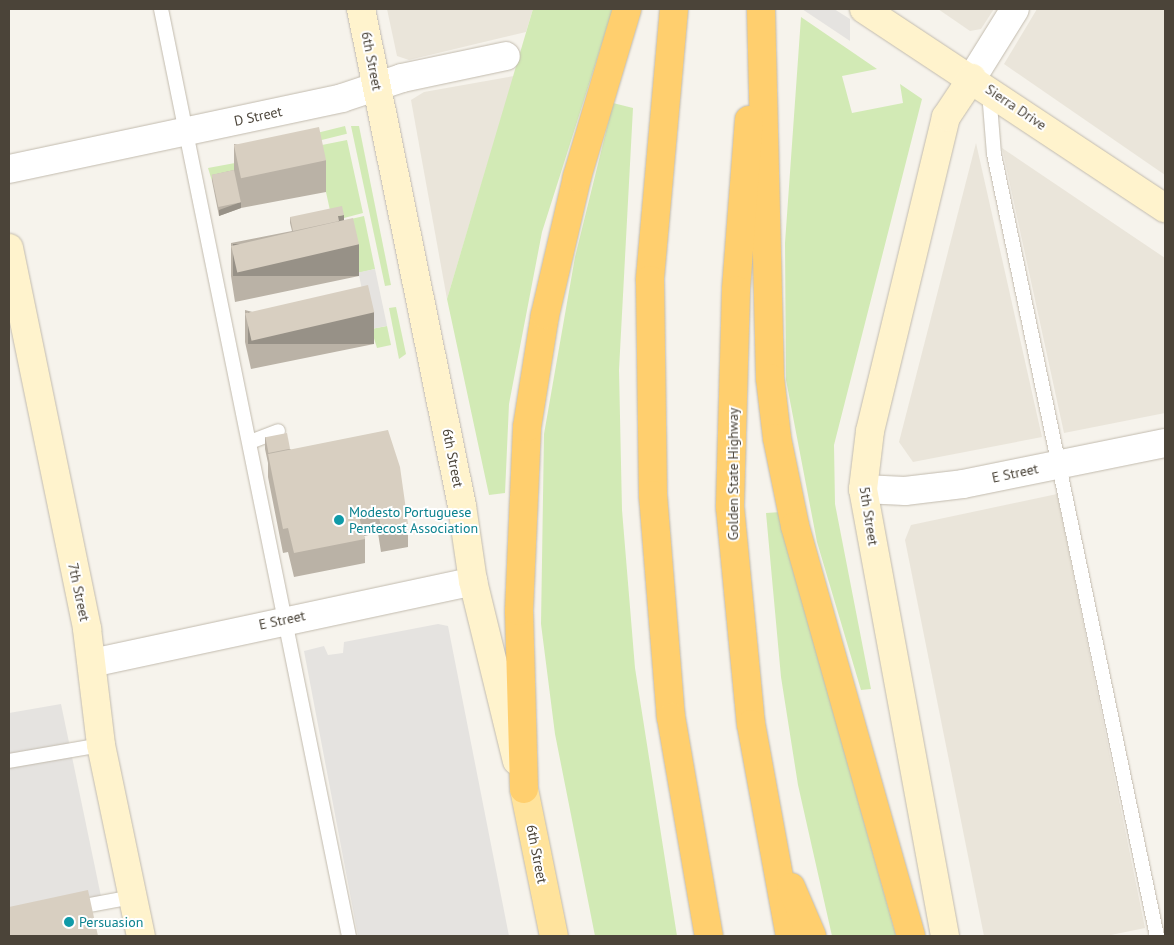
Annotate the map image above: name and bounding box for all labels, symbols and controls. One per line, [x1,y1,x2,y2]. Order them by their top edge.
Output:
street label: 6th Street [358,30,386,92]
street label: Sierra Drive [982,80,1050,134]
street label: D Street [232,103,284,129]
street label: Golden State Highway [725,408,741,540]
street label: 6th Street [439,427,467,489]
street label: E Street [990,460,1040,486]
street label: 5th Street [856,485,882,547]
place label: Modesto Portuguese Pentecost Association [349,504,479,536]
marker: Modesto Portuguese Pentecost Association [333,514,345,526]
street label: 7th Street [65,561,93,623]
street label: E Street [257,607,307,633]
street label: 6th Street [523,823,551,885]
place label: Persuasion [79,914,143,930]
marker: Persuasion [63,916,75,928]

